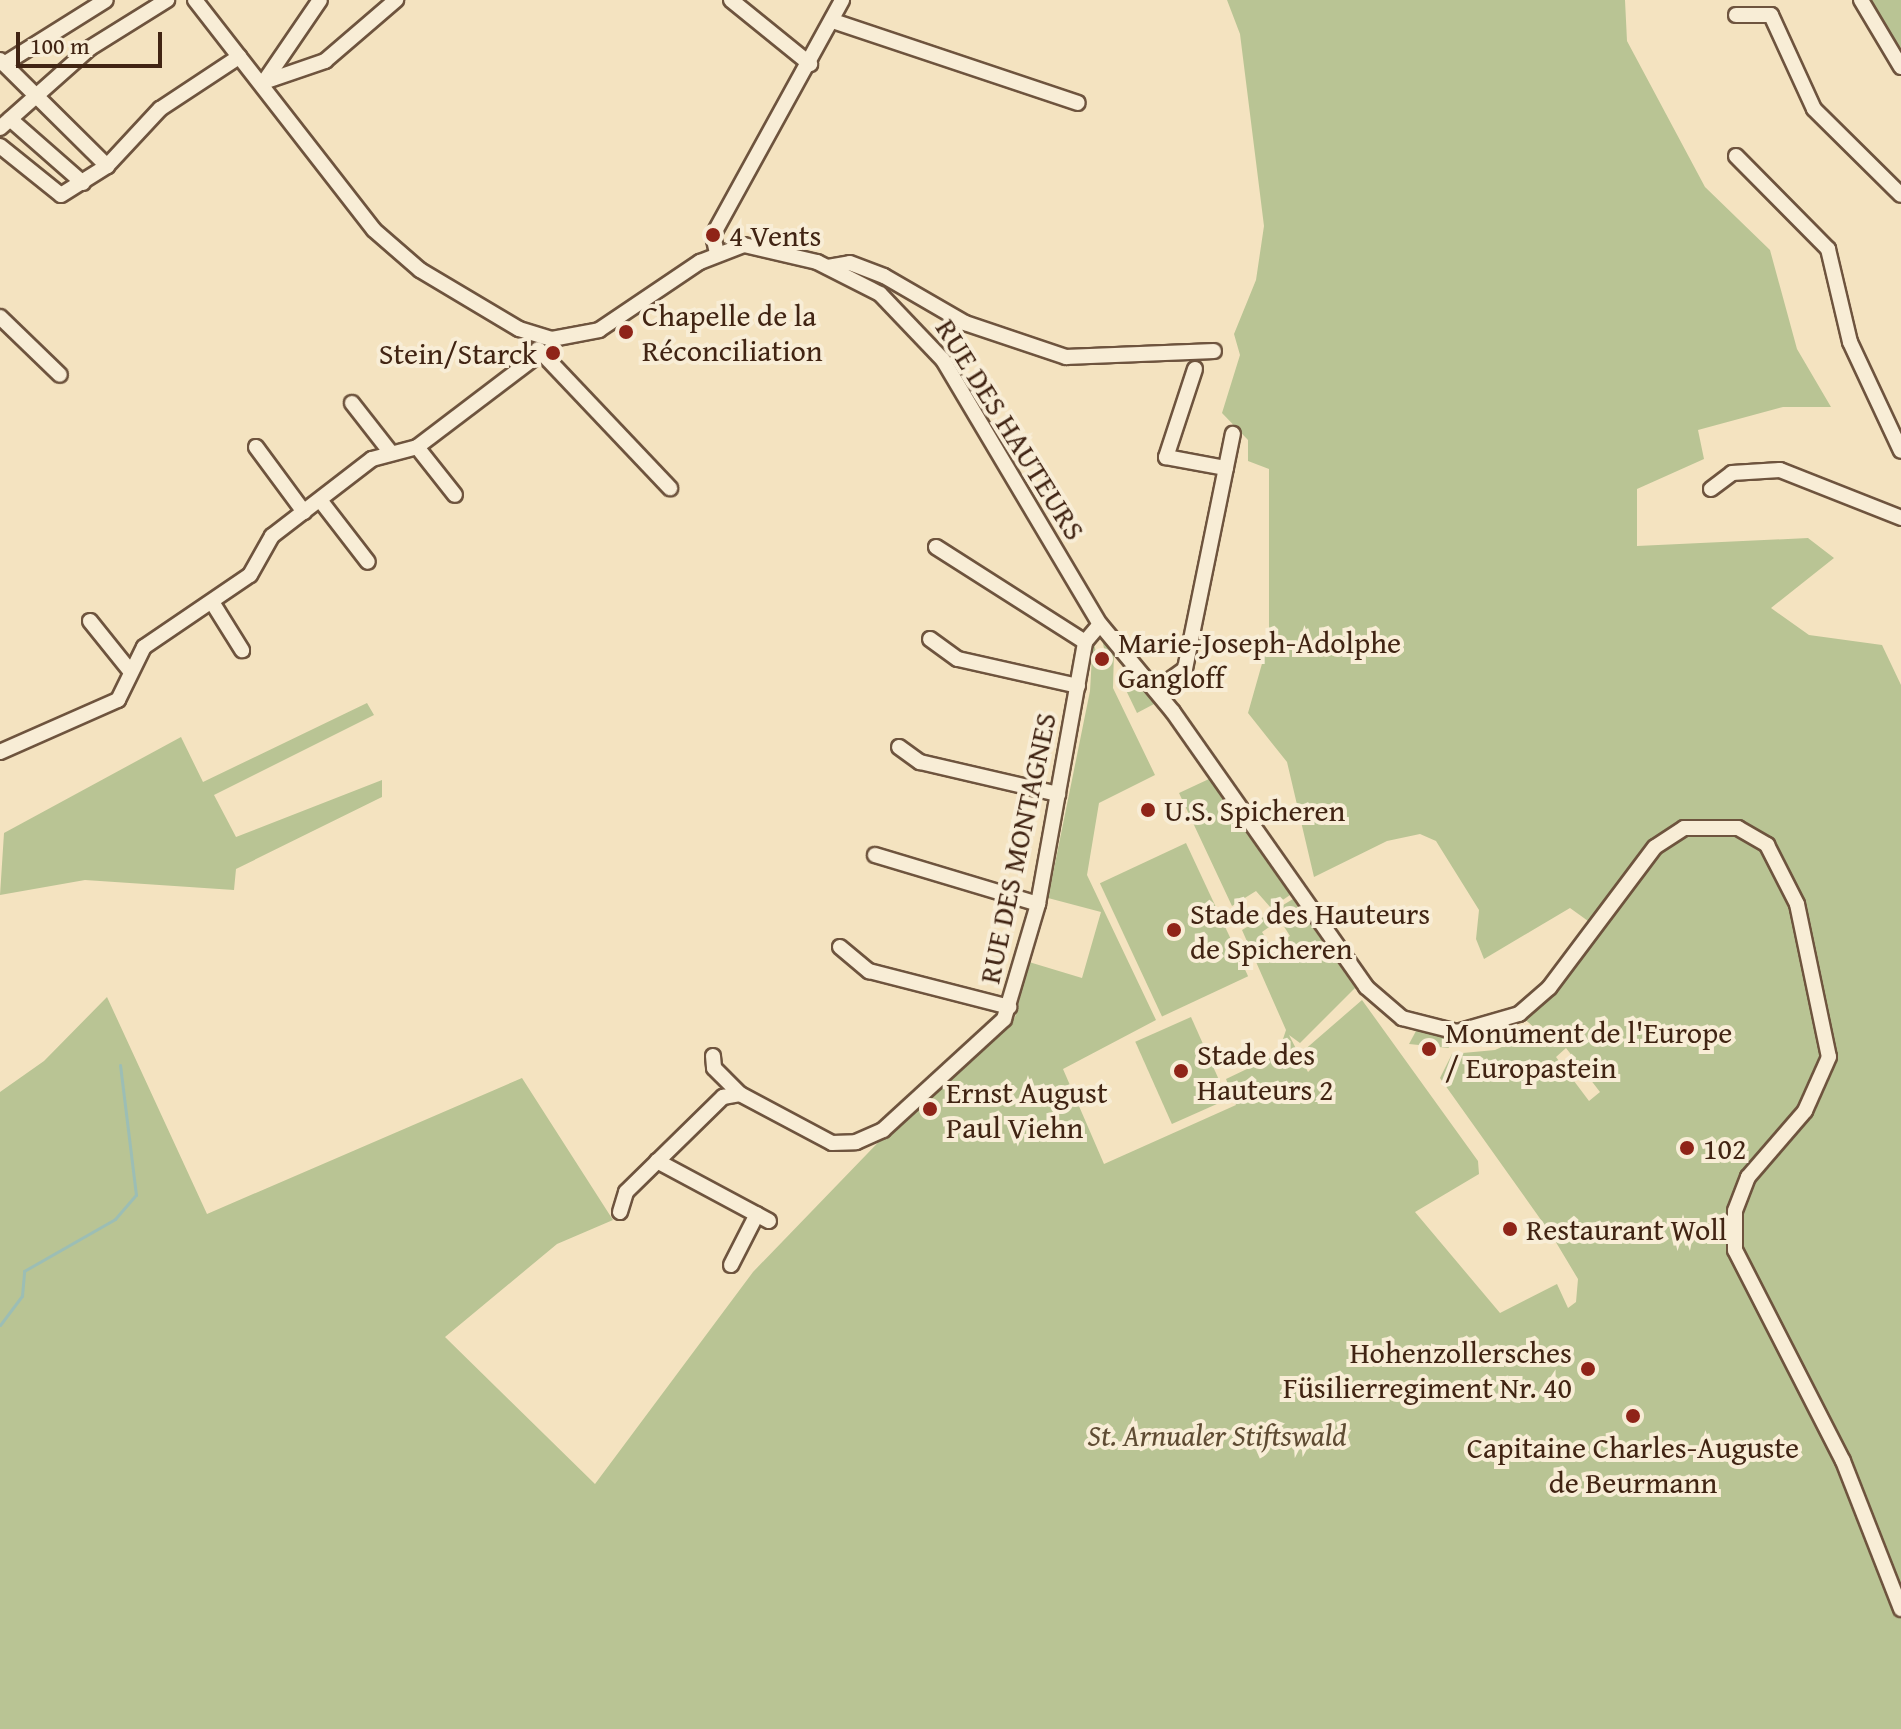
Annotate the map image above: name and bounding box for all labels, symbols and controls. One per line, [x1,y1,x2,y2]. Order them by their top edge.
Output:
scale bar [20,16,166,66]
text: 100 m [30,28,90,63]
place label: 4 Vents [729,217,821,253]
marker: 4 Vents [704,226,722,244]
place label: Chapelle de la Réconciliation [642,297,823,368]
street label: RUE DES HAUTEURS [928,312,1094,546]
marker: Chapelle de la Réconciliation [617,323,635,341]
place label: Stein/Starck [379,335,537,371]
marker: Stein/Starck [544,344,562,362]
place label: Marie-Joseph-Adolphe Gangloff [1118,624,1401,694]
marker: Marie-Joseph-Adolphe Gangloff [1093,650,1111,668]
street label: RUE DES MONTAGNES [971,709,1063,987]
place label: U.S. Spicheren [1164,792,1345,828]
marker: U.S. Spicheren [1139,801,1157,819]
place label: Stade des Hauteurs de Spicheren [1190,895,1430,966]
marker: Stade des Hauteurs de Spicheren [1165,921,1183,939]
place label: Monument de l'Europe / Europastein [1445,1014,1732,1084]
place label: Stade des Hauteurs 2 [1197,1036,1334,1106]
marker: Monument de l'Europe / Europastein [1420,1040,1438,1058]
marker: Stade des Hauteurs 2 [1172,1062,1190,1080]
place label: Ernst August Paul Viehn [946,1074,1108,1144]
marker: Ernst August Paul Viehn [921,1100,939,1118]
place label: 102 [1703,1130,1746,1166]
marker: 102 [1678,1139,1696,1157]
place label: Restaurant Woll [1526,1211,1727,1247]
marker: Restaurant Woll [1501,1220,1519,1238]
place label: Hohenzollersches Füsilierregiment Nr. 40 [1283,1334,1572,1404]
marker: Hohenzollersches Füsilierregiment Nr. 40 [1579,1360,1597,1378]
marker: Capitaine Charles-Auguste de Beurmann [1624,1407,1642,1425]
park label: St. Arnualer Stiftswald [1087,1417,1347,1453]
place label: Capitaine Charles-Auguste de Beurmann [1467,1429,1799,1500]

